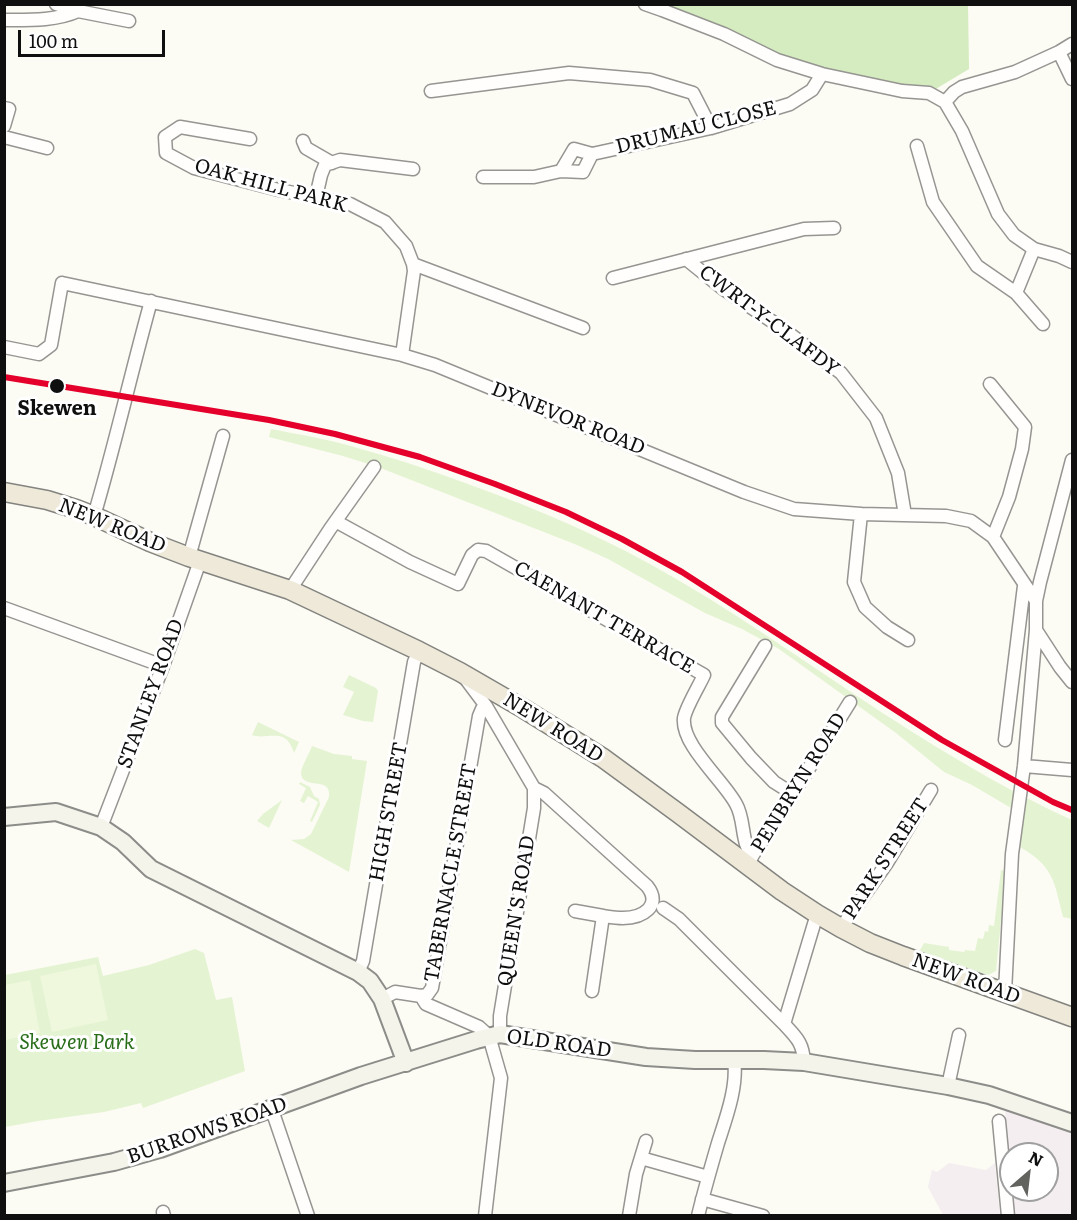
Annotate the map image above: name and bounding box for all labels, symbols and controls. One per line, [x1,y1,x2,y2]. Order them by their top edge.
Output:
scale bar [21,18,168,56]
text: 100 m [29,27,78,54]
street label: DRUMAU CLOSE [613,96,779,160]
street label: OAK HILL PARK [192,154,350,218]
street label: CWRT-Y-CLAFDY [694,260,844,382]
marker: Skewen [48,377,66,395]
street label: DYNEVOR ROAD [488,377,648,461]
place label: Skewen [17,397,97,421]
street label: NEW ROAD [55,494,169,558]
street label: CAENANT TERRACE [509,557,699,679]
street label: STANLEY ROAD [113,616,189,772]
street label: NEW ROAD [499,688,607,768]
street label: PENBRYN ROAD [746,709,852,857]
street label: HIGH STREET [365,740,413,884]
street label: TABERNACLE STREET [420,762,482,984]
street label: PARK STREET [838,794,934,924]
street label: QUEEN'S ROAD [493,834,541,988]
street label: NEW ROAD [909,948,1023,1010]
street label: OLD ROAD [505,1025,613,1063]
park label: Skewen Park [19,1031,135,1055]
street label: BURROWS ROAD [124,1092,290,1170]
north arrow [999,1142,1059,1202]
text: N [1025,1144,1048,1172]

